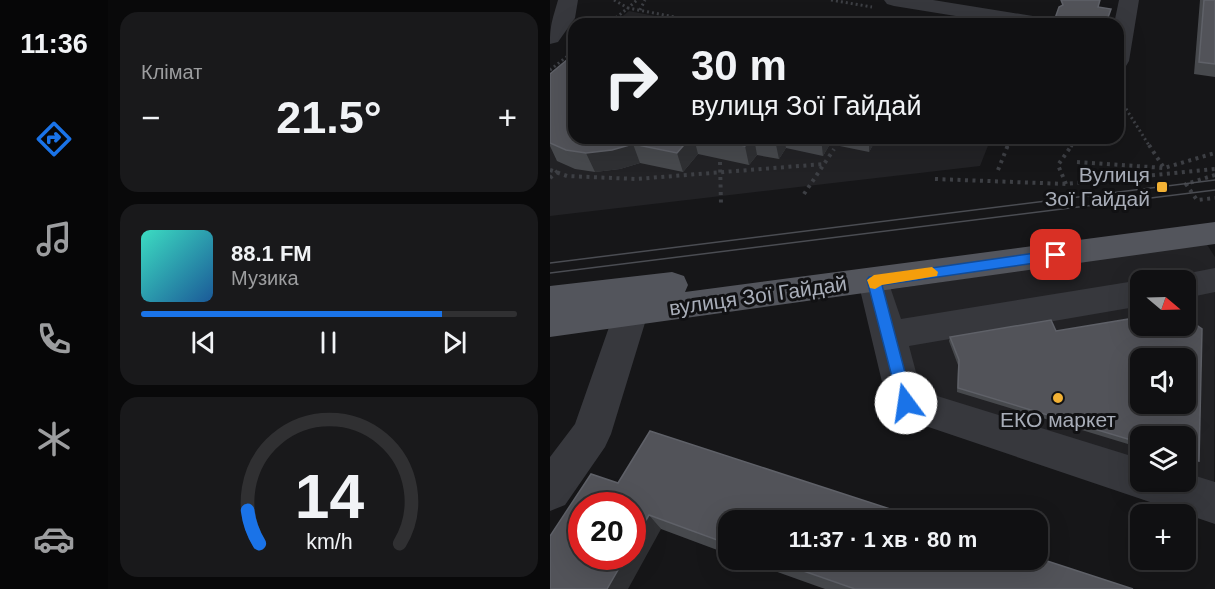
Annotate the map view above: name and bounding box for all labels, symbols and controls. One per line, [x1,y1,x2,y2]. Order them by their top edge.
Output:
text: 11:36 [20,29,88,59]
icon: right [592,42,670,120]
text: 30 m [691,42,787,89]
text: Клімат [141,61,202,83]
text: вулиця Зої Гайдай [691,91,921,121]
text: 21.5° [276,92,382,143]
text: − [141,99,160,136]
text: + [498,99,517,136]
icon: directions [33,118,75,160]
place label: Вулиця Зої Гайдай [1045,163,1150,210]
marker: Вулиця Зої Гайдай [1155,180,1169,194]
icon: music [33,218,75,260]
pin [1030,229,1081,280]
icon: arrive [1039,238,1072,271]
text: 88.1 FM [231,241,312,266]
text: Музика [231,267,299,289]
north arrow [1130,270,1196,336]
map controls [1130,270,1196,570]
street label: вулиця Зої Гайдай [668,272,848,319]
icon: phone [33,318,75,360]
icon: previous [187,326,220,359]
icon: pause [312,326,345,359]
icon: next [438,326,471,359]
button: sound [1130,348,1196,414]
position arrow [874,371,938,435]
marker: ЕКО маркет [1051,391,1065,405]
place label: ЕКО маркет [1000,408,1116,431]
icon: climate [33,418,75,460]
button: layers [1130,426,1196,492]
text: 14 [294,462,364,531]
speed limit sign: 20 [568,492,646,570]
button: + [1130,504,1196,570]
icon: car [33,518,75,560]
text: 11:37 · 1 хв · 80 m [789,527,977,552]
text: km/h [306,530,352,554]

